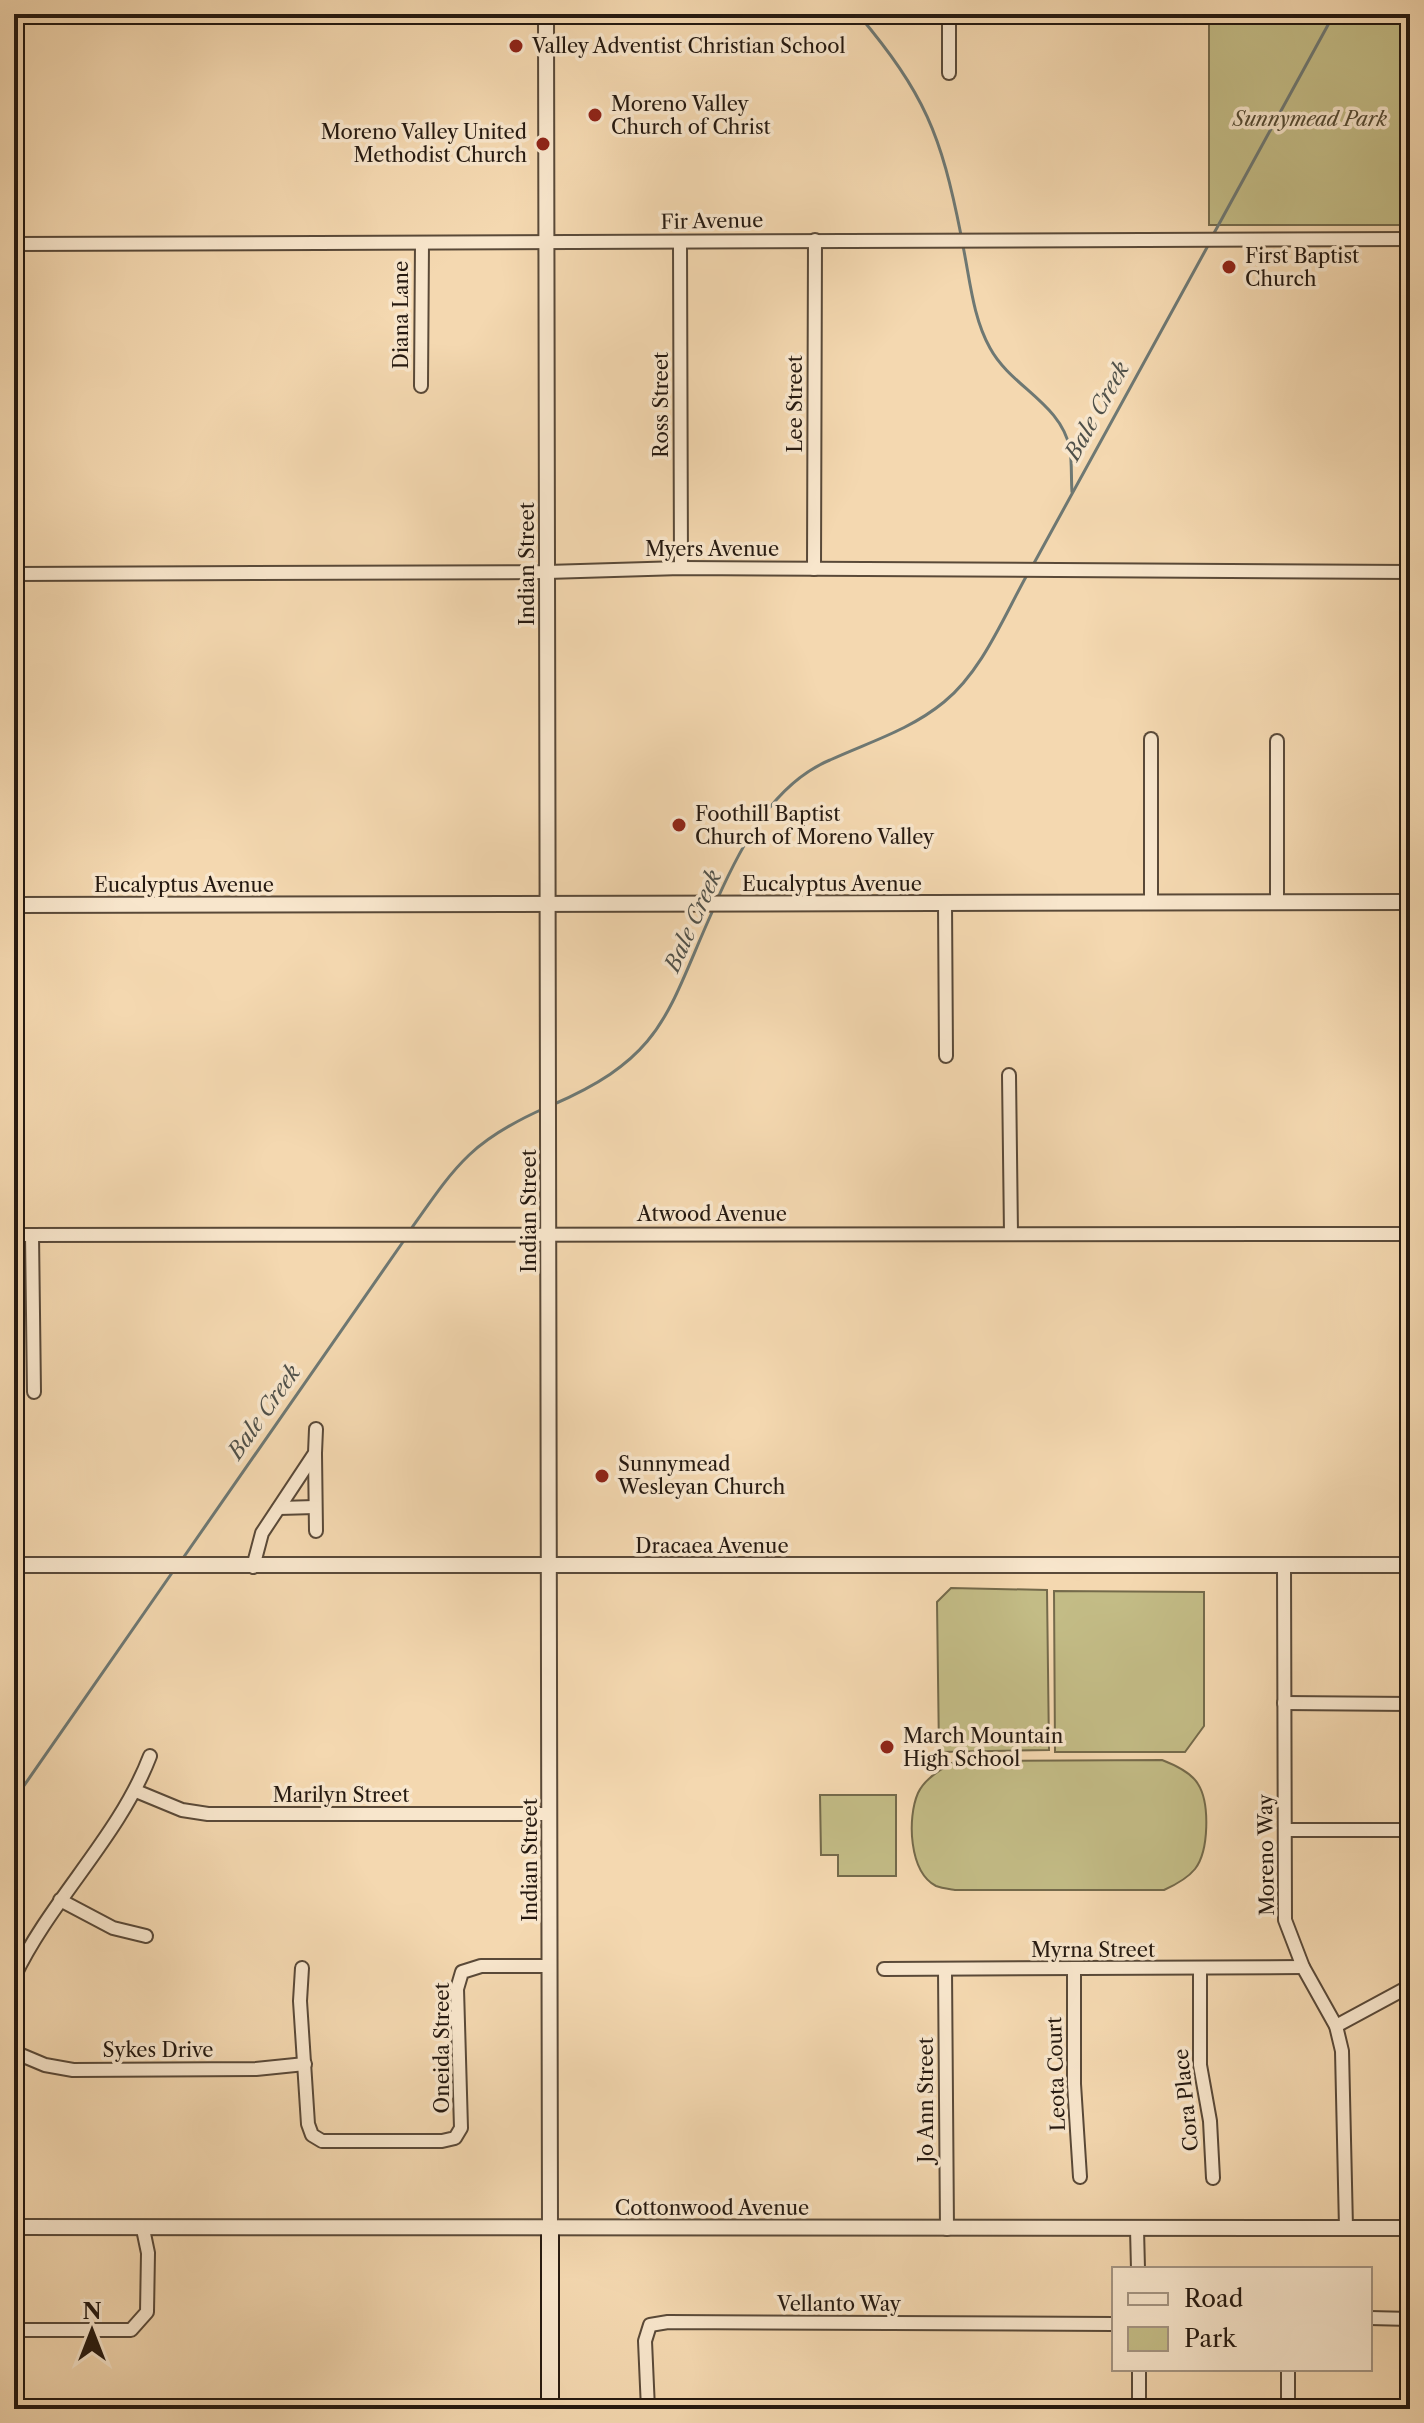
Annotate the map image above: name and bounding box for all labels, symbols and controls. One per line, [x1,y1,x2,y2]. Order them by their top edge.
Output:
place label: Valley Adventist Christian School [531,34,846,58]
marker: Valley Adventist Christian School [507,37,525,55]
place label: Moreno Valley Church of Christ [611,92,771,139]
marker: Moreno Valley Church of Christ [586,106,604,124]
park label: Sunnymead Park [1232,107,1388,131]
place label: Moreno Valley United Methodist Church [321,120,527,167]
marker: Moreno Valley United Methodist Church [534,135,552,153]
street label: Fir Avenue [660,208,764,234]
place label: First Baptist Church [1245,244,1359,291]
marker: First Baptist Church [1220,258,1238,276]
street label: Diana Lane [389,261,413,369]
street label: Ross Street [649,352,673,458]
street label: Lee Street [783,355,807,453]
water label: Bale Creek [1058,357,1135,467]
street label: Indian Street [515,502,539,626]
street label: Myers Avenue [645,537,779,561]
place label: Foothill Baptist Church of Moreno Valley [695,802,935,849]
marker: Foothill Baptist Church of Moreno Valley [670,816,688,834]
water label: Bale Creek [658,865,728,978]
street label: Eucalyptus Avenue [742,872,922,896]
street label: Eucalyptus Avenue [94,873,274,897]
street label: Indian Street [517,1149,541,1273]
street label: Atwood Avenue [636,1202,787,1226]
water label: Bale Creek [221,1359,306,1466]
place label: Sunnymead Wesleyan Church [617,1452,786,1499]
marker: Sunnymead Wesleyan Church [593,1467,611,1485]
street label: Dracaea Avenue [635,1534,789,1558]
place label: March Mountain High School [903,1724,1064,1771]
marker: March Mountain High School [878,1738,896,1756]
street label: Marilyn Street [273,1783,409,1807]
street label: Moreno Way [1253,1793,1279,1916]
street label: Indian Street [518,1798,542,1922]
street label: Myrna Street [1031,1938,1155,1962]
street label: Oneida Street [430,1983,454,2113]
street label: Leota Court [1042,2016,1070,2132]
street label: Jo Ann Street [914,2037,938,2166]
street label: Sykes Drive [103,2038,213,2062]
street label: Cora Place [1169,2047,1203,2153]
street label: Cottonwood Avenue [615,2196,809,2220]
legend [1112,2267,1372,2371]
text: Road [1184,2284,1244,2313]
north arrow [52,2291,132,2371]
street label: Vellanto Way [776,2292,902,2316]
text: N [82,2298,102,2325]
text: Park [1184,2324,1237,2353]

